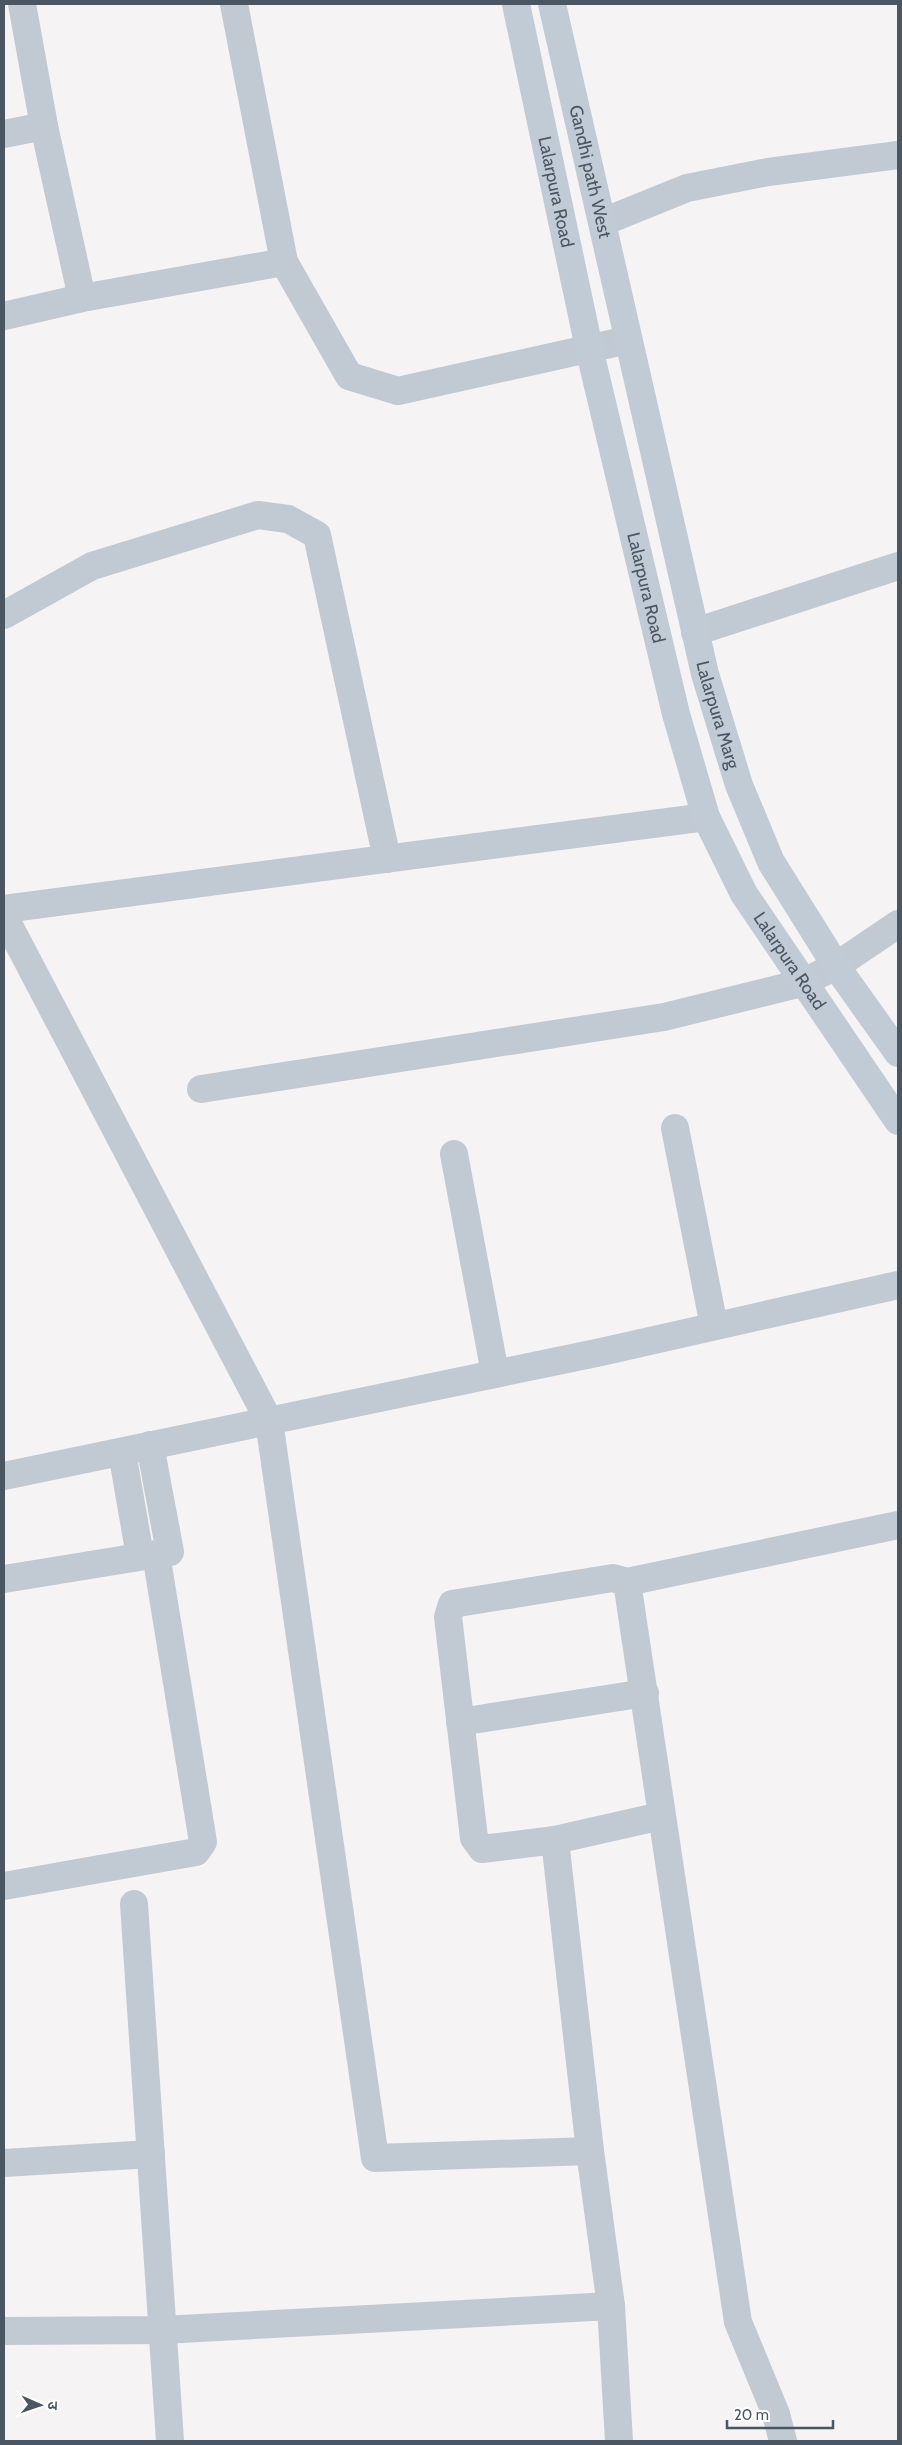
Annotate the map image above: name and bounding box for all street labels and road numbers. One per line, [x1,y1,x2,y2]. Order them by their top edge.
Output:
street label: Gandhi path West [564,103,616,240]
street label: Lalarpura Road [533,134,578,249]
street label: Lalarpura Road [622,530,670,645]
street label: Lalarpura Marg [691,659,745,772]
street label: Lalarpura Road [749,908,830,1014]

